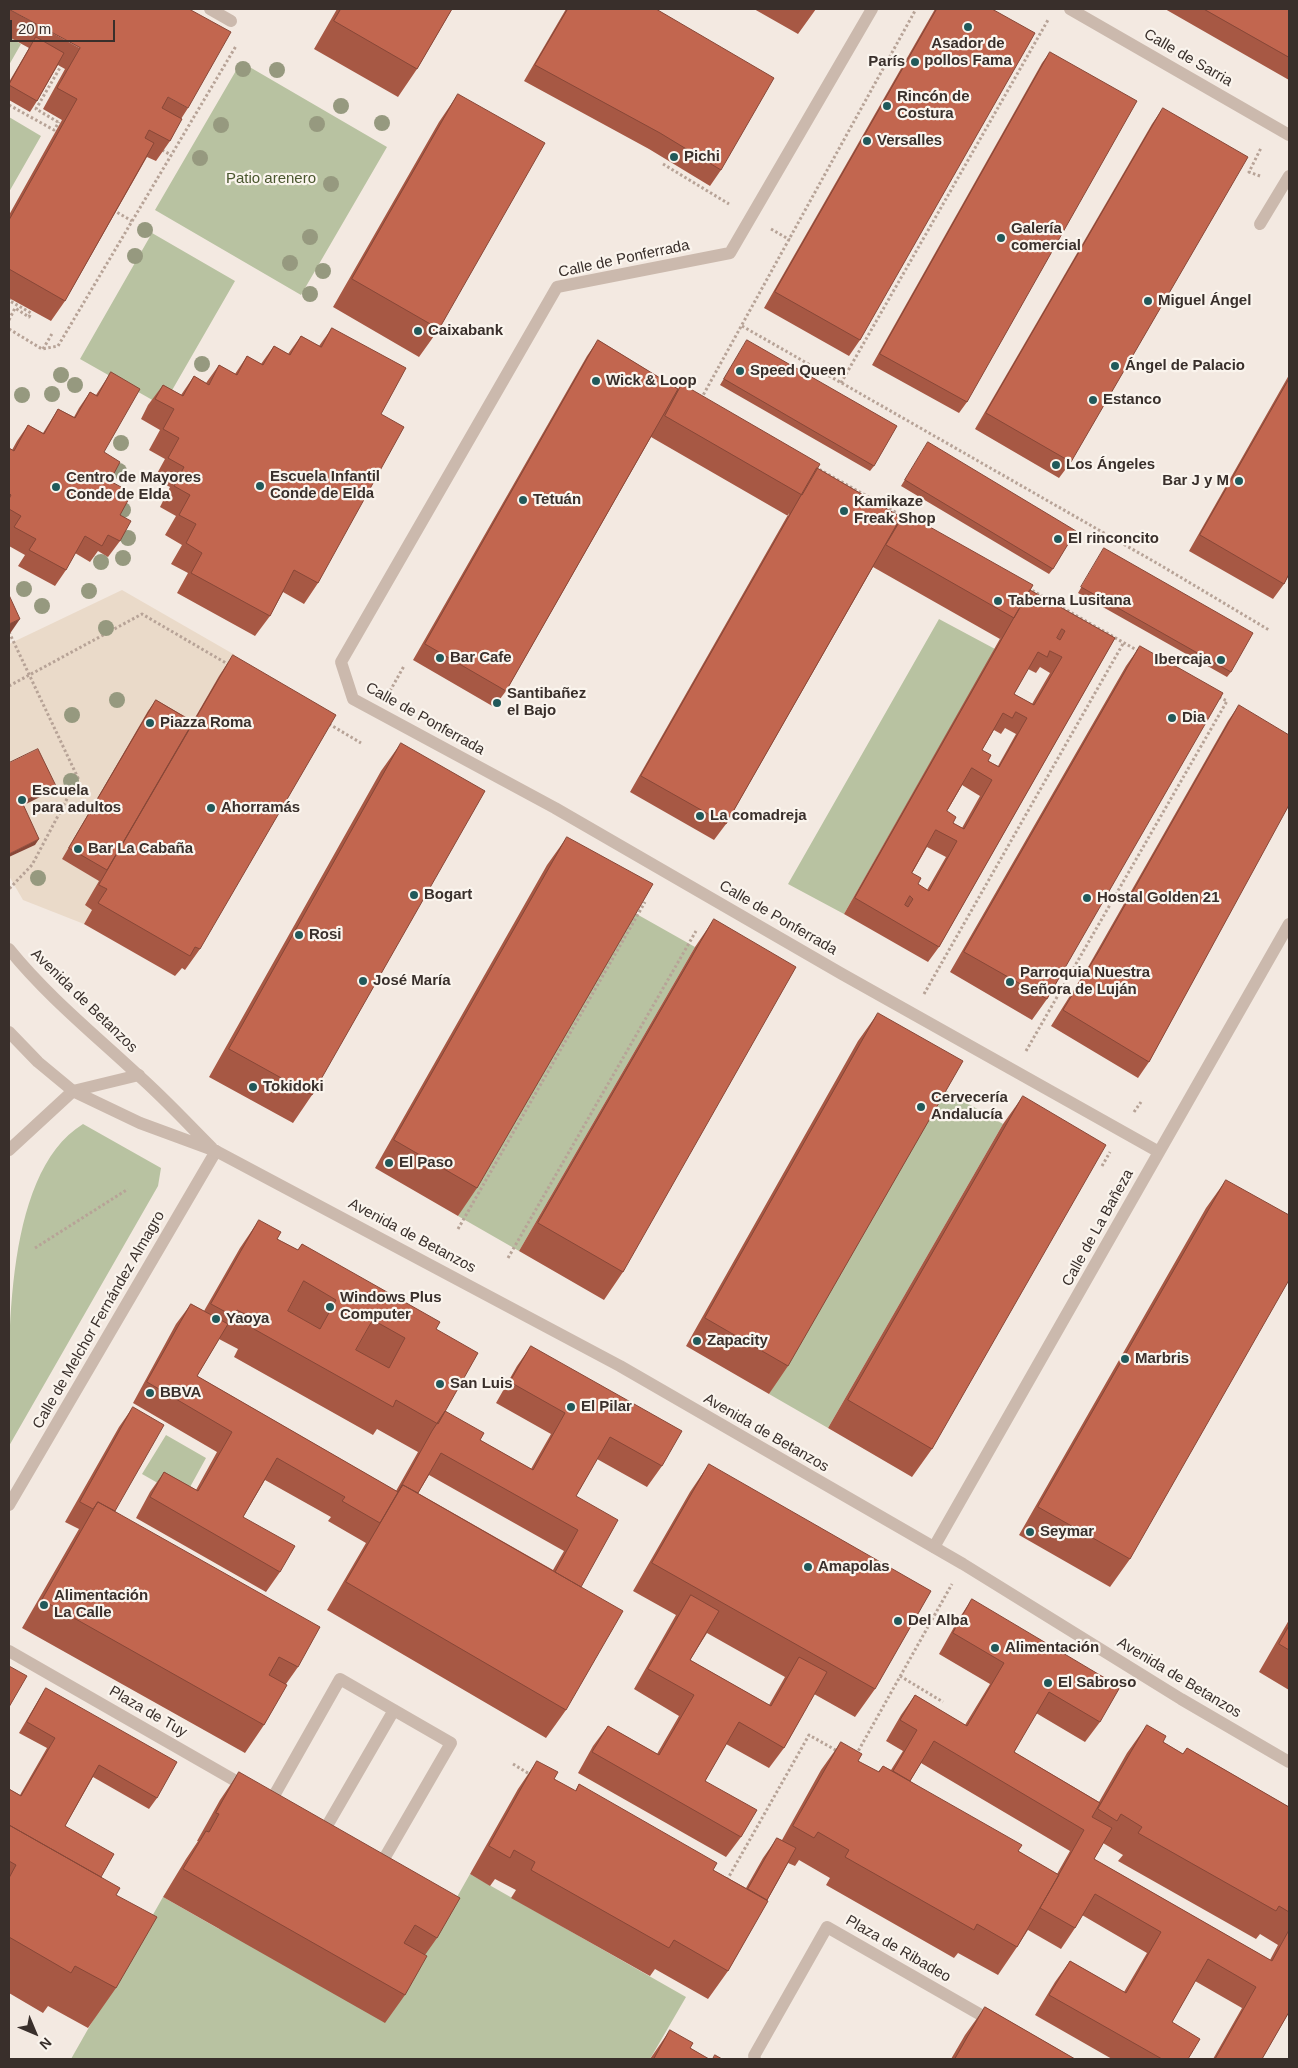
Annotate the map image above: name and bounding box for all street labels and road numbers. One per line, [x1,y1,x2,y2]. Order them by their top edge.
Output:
street label: Calle de Sarria [1141,25,1235,91]
street label: Calle de Ponferrada [557,236,691,282]
street label: Calle de Ponferrada [362,679,488,759]
street label: Calle de Ponferrada [716,877,840,959]
street label: Avenida de Betanzos [27,945,141,1057]
street label: Calle de La Bañeza [1058,1166,1138,1290]
street label: Avenida de Betanzos [345,1195,479,1277]
street label: Calle de Melchor Fernández Almagro [29,1208,169,1432]
street label: Avenida de Betanzos [700,1390,832,1476]
street label: Avenida de Betanzos [1114,1634,1244,1722]
street label: Plaza de Tuy [106,1682,190,1742]
street label: Plaza de Ribadeo [842,1912,954,1986]

